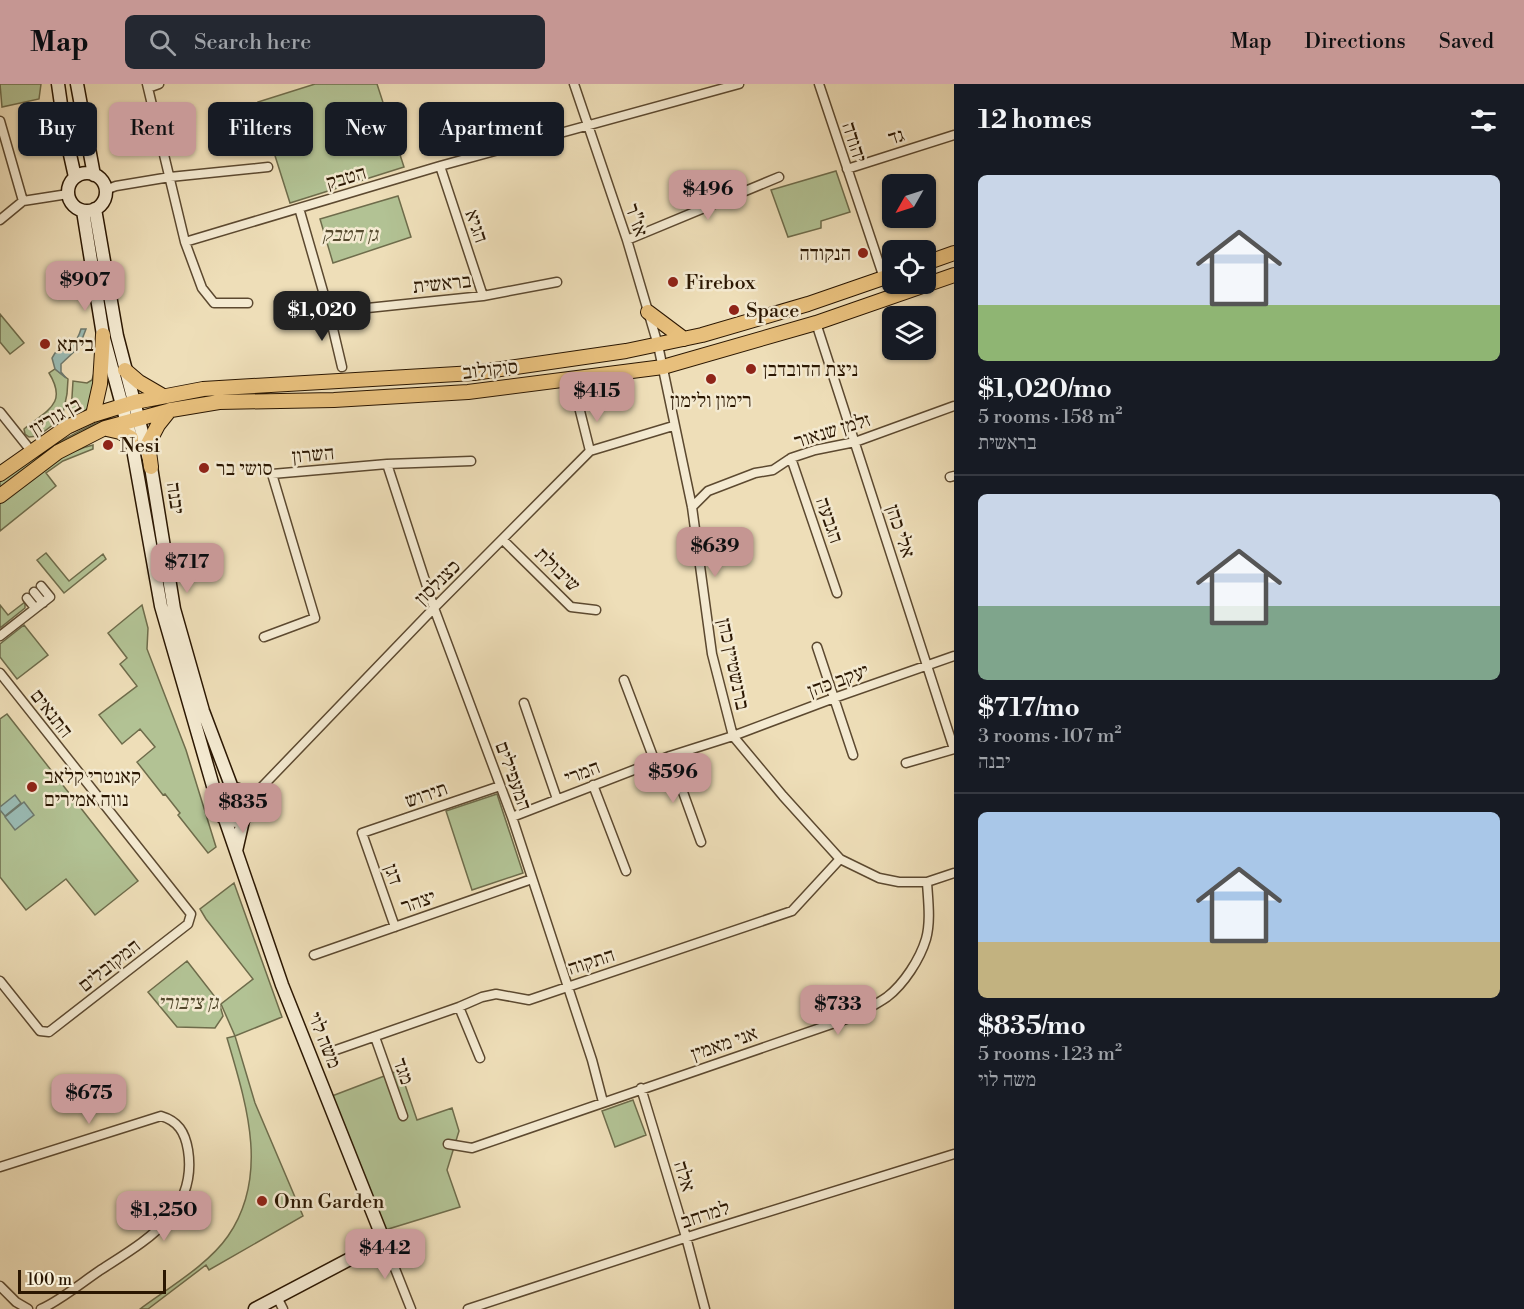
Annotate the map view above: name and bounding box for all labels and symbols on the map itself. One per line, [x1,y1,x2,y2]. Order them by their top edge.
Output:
street label: יהודה [835,119,872,166]
street label: גד [885,123,908,152]
street label: הטבק [323,161,369,196]
pin: $496 [672,170,744,221]
north arrow [882,174,936,228]
street label: אז"ר [618,201,653,240]
street label: הגיא [458,207,493,246]
park label: גן הטבק [322,223,379,248]
place label: הנקודה [799,242,851,267]
marker: הנקודה [856,246,870,260]
pin: $907 [49,261,121,312]
street label: בראשית [412,269,473,300]
place label: Firebox [685,271,756,296]
marker: Firebox [666,275,680,289]
pin: $1,020 [273,291,371,342]
place label: Space [746,299,799,324]
marker: Space [727,303,741,317]
place label: ביתא [57,333,94,358]
marker: ביתא [38,337,52,351]
street label: סוקולוב [461,355,519,386]
place label: ניצת הדובדבן [763,358,858,383]
marker: ניצת הדובדבן [744,362,758,376]
pin: $415 [561,372,633,423]
marker: רימון ולימון [704,372,718,386]
place label: רימון ולימון [670,389,752,414]
street label: בן גוריון [25,393,86,442]
street label: זלמן שנאור [791,408,874,455]
place label: Nesi [120,434,160,459]
marker: Nesi [101,438,115,452]
street label: השרון [291,441,335,470]
place label: סושי בר [216,457,273,482]
marker: סושי בר [197,461,211,475]
street label: יבנה [160,480,189,516]
street label: הגבעה [809,494,848,547]
street label: אלי כהן [879,502,920,561]
pin: $639 [679,527,751,578]
street label: שיבולת [529,542,585,598]
pin: $717 [151,543,223,594]
street label: כצנלסון [410,555,466,611]
street label: ברנשטיין כהן [711,616,754,712]
street label: יעקב כהן [804,659,873,704]
street label: התנאים [24,684,78,743]
street label: המעפילים [489,738,537,815]
pin: $596 [637,753,709,804]
street label: המרי [561,755,604,792]
place label: קאנטרי קלאב נווה אמירים [44,765,141,813]
street label: תירוש [402,777,451,814]
marker: קאנטרי קלאב נווה אמירים [25,780,39,794]
pin: $835 [207,783,279,834]
street label: דגן [377,861,408,888]
street label: יצהר [398,885,439,920]
street label: המקובלים [74,934,146,998]
street label: התקוה [565,943,618,982]
pin: $733 [802,985,874,1036]
park label: גן ציבורי [158,991,220,1016]
street label: משה לוי [301,1009,346,1072]
street label: אני מאמין [688,1021,761,1067]
street label: מגד [386,1055,419,1088]
pin: $675 [53,1074,125,1125]
street label: אלה [667,1158,700,1195]
place label: Onn Garden [274,1190,384,1215]
pin: $1,250 [115,1191,213,1242]
marker: Onn Garden [255,1194,269,1208]
street label: למרחב [678,1196,733,1235]
pin: $442 [349,1229,421,1280]
scale bar [18,1267,166,1294]

